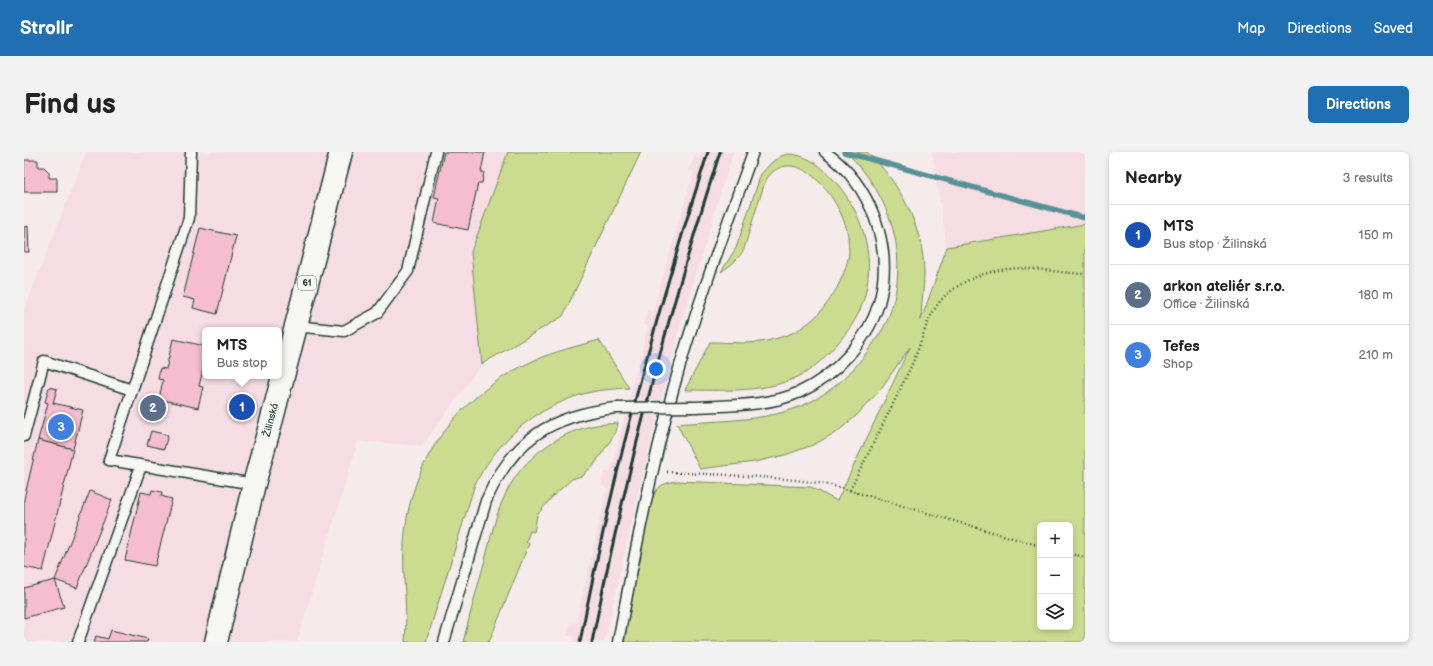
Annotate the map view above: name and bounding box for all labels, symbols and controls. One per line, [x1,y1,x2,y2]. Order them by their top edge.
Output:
text: Strollr [20,17,73,40]
text: Map [1237,20,1265,37]
text: Directions [1287,20,1352,37]
text: Saved [1374,20,1413,37]
button: Directions [1308,86,1409,123]
text: Find us [24,88,116,121]
text: Nearby [1125,168,1182,188]
text: 3 results [1342,170,1393,186]
text: MTS [1163,217,1194,236]
text: 1 [1135,227,1141,243]
text: 150 m [1359,227,1393,243]
text: Bus stop · Žilinská [1163,236,1267,252]
road number: 61 [298,276,316,290]
text: arkon ateliér s.r.o. [1163,277,1285,296]
text: 2 [1134,287,1142,303]
text: 180 m [1358,287,1393,303]
text: Office · Žilinská [1163,296,1250,312]
popup [202,327,282,379]
text: MTS [216,336,247,355]
text: Tefes [1163,337,1200,356]
text: 3 [1134,347,1142,363]
text: 210 m [1359,347,1393,363]
text: Bus stop [216,355,268,371]
text: Shop [1163,356,1193,372]
your location [646,359,666,379]
pin: 1 [229,392,255,422]
pin: 2 [140,393,166,423]
street label: Žilinská [261,402,281,439]
pin: 3 [48,412,74,442]
map controls [1037,522,1073,630]
button: + [1037,522,1073,558]
button: − [1037,558,1073,594]
button: layers [1037,594,1073,630]

